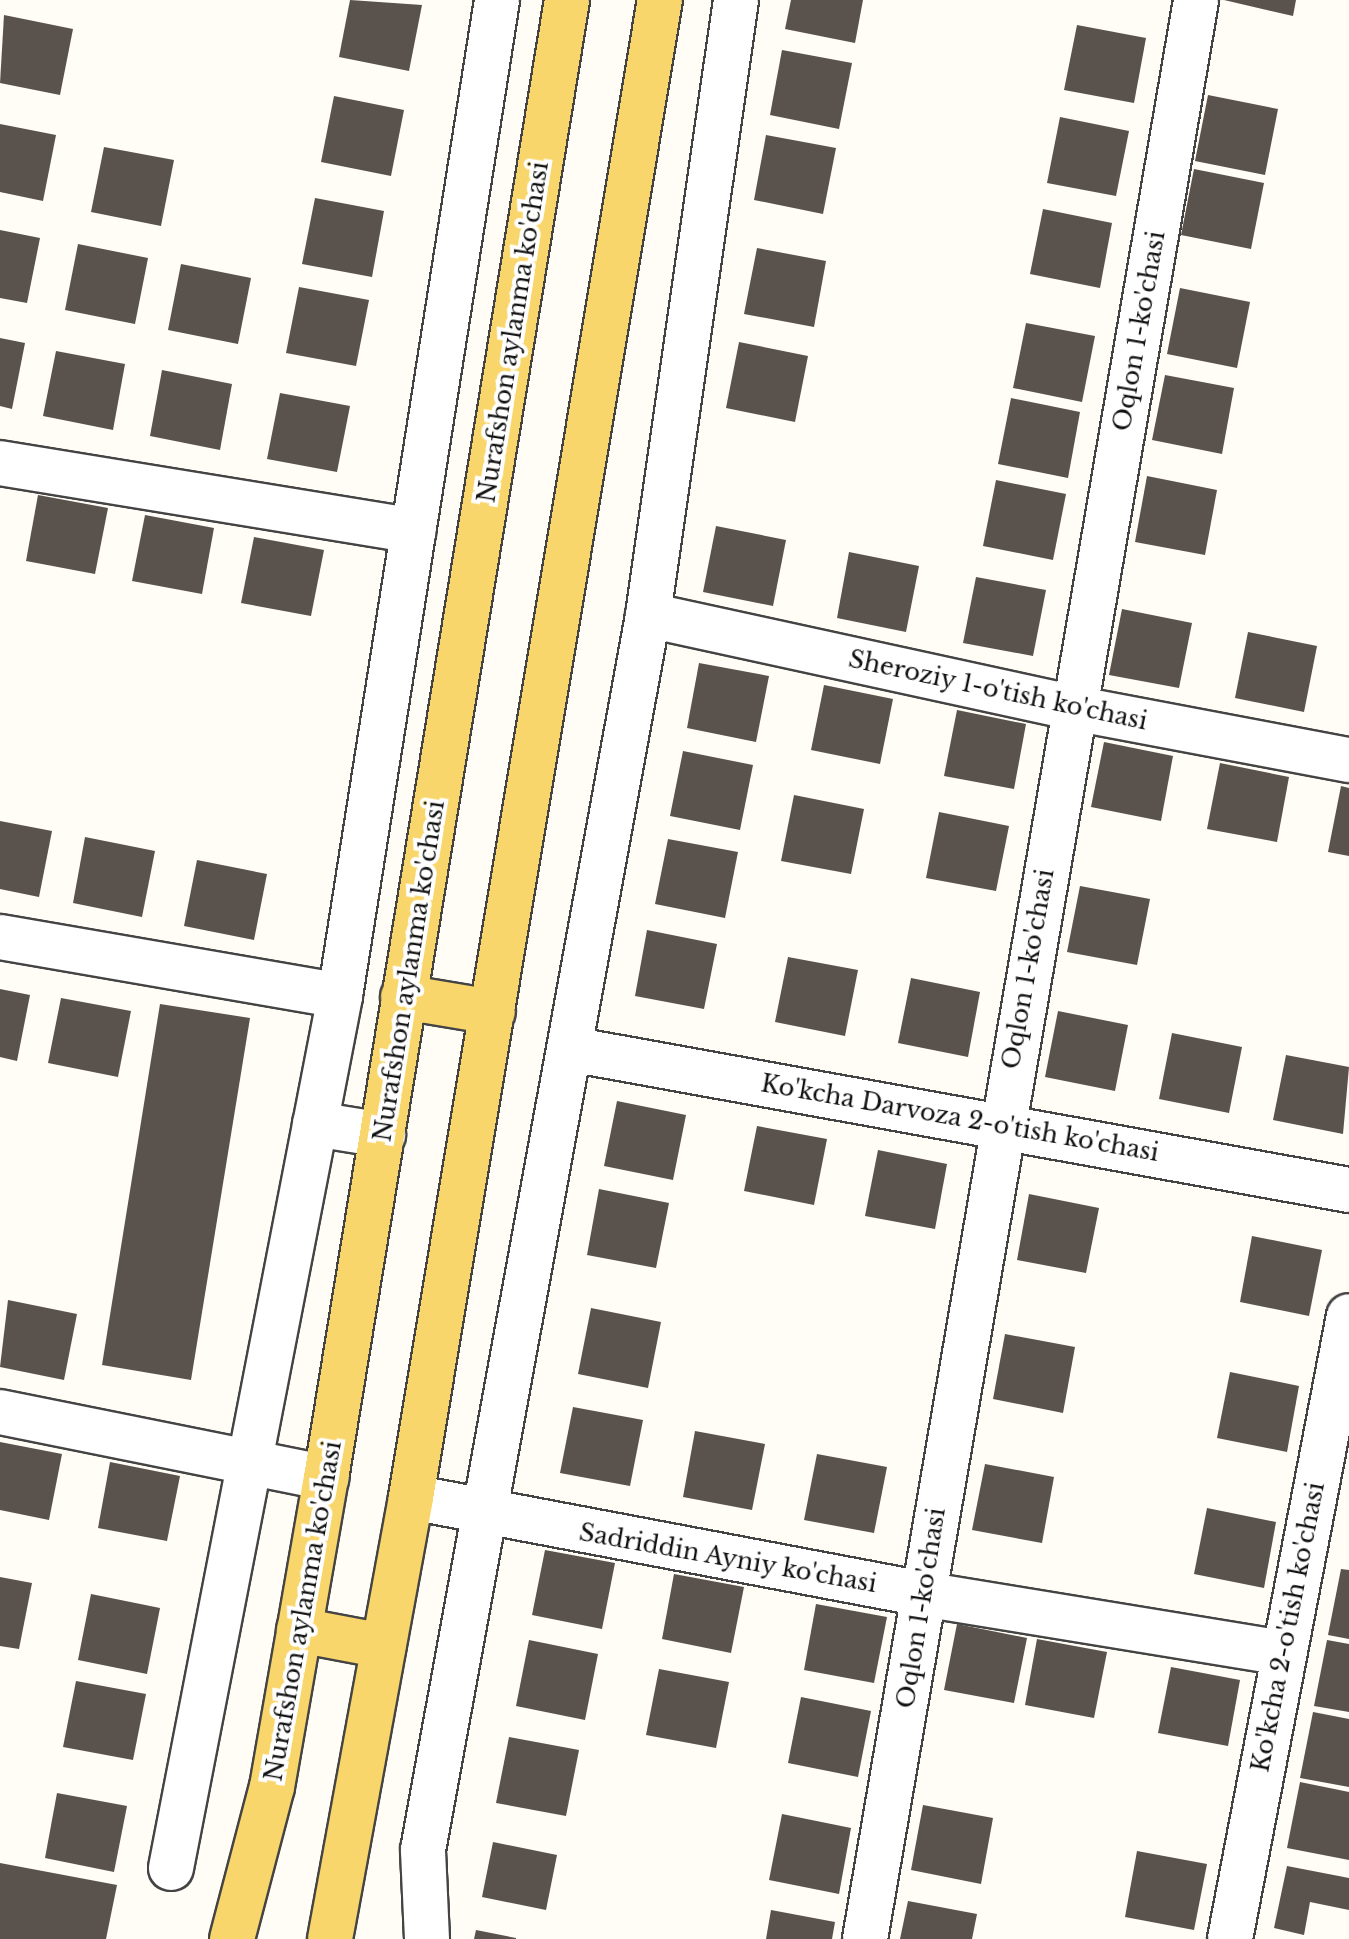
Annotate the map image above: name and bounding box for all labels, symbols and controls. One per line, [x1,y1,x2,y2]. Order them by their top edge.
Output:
street label: Nurafshon aylanma ko'chasi [472,159,554,505]
street label: Oqlon 1-ko'chasi [1107,229,1171,433]
street label: Sheroziy 1-o'tish ko'chasi [846,644,1150,736]
street label: Nurafshon aylanma ko'chasi [368,798,450,1144]
street label: Oqlon 1-ko'chasi [996,867,1060,1071]
street label: Ko'kcha Darvoza 2-o'tish ko'chasi [759,1069,1161,1167]
street label: Nurafshon aylanma ko'chasi [259,1438,347,1784]
street label: Ko'kcha 2-o'tish ko'chasi [1246,1479,1330,1775]
street label: Oqlon 1-ko'chasi [891,1506,951,1710]
street label: Sadriddin Ayniy ko'chasi [576,1517,880,1599]

